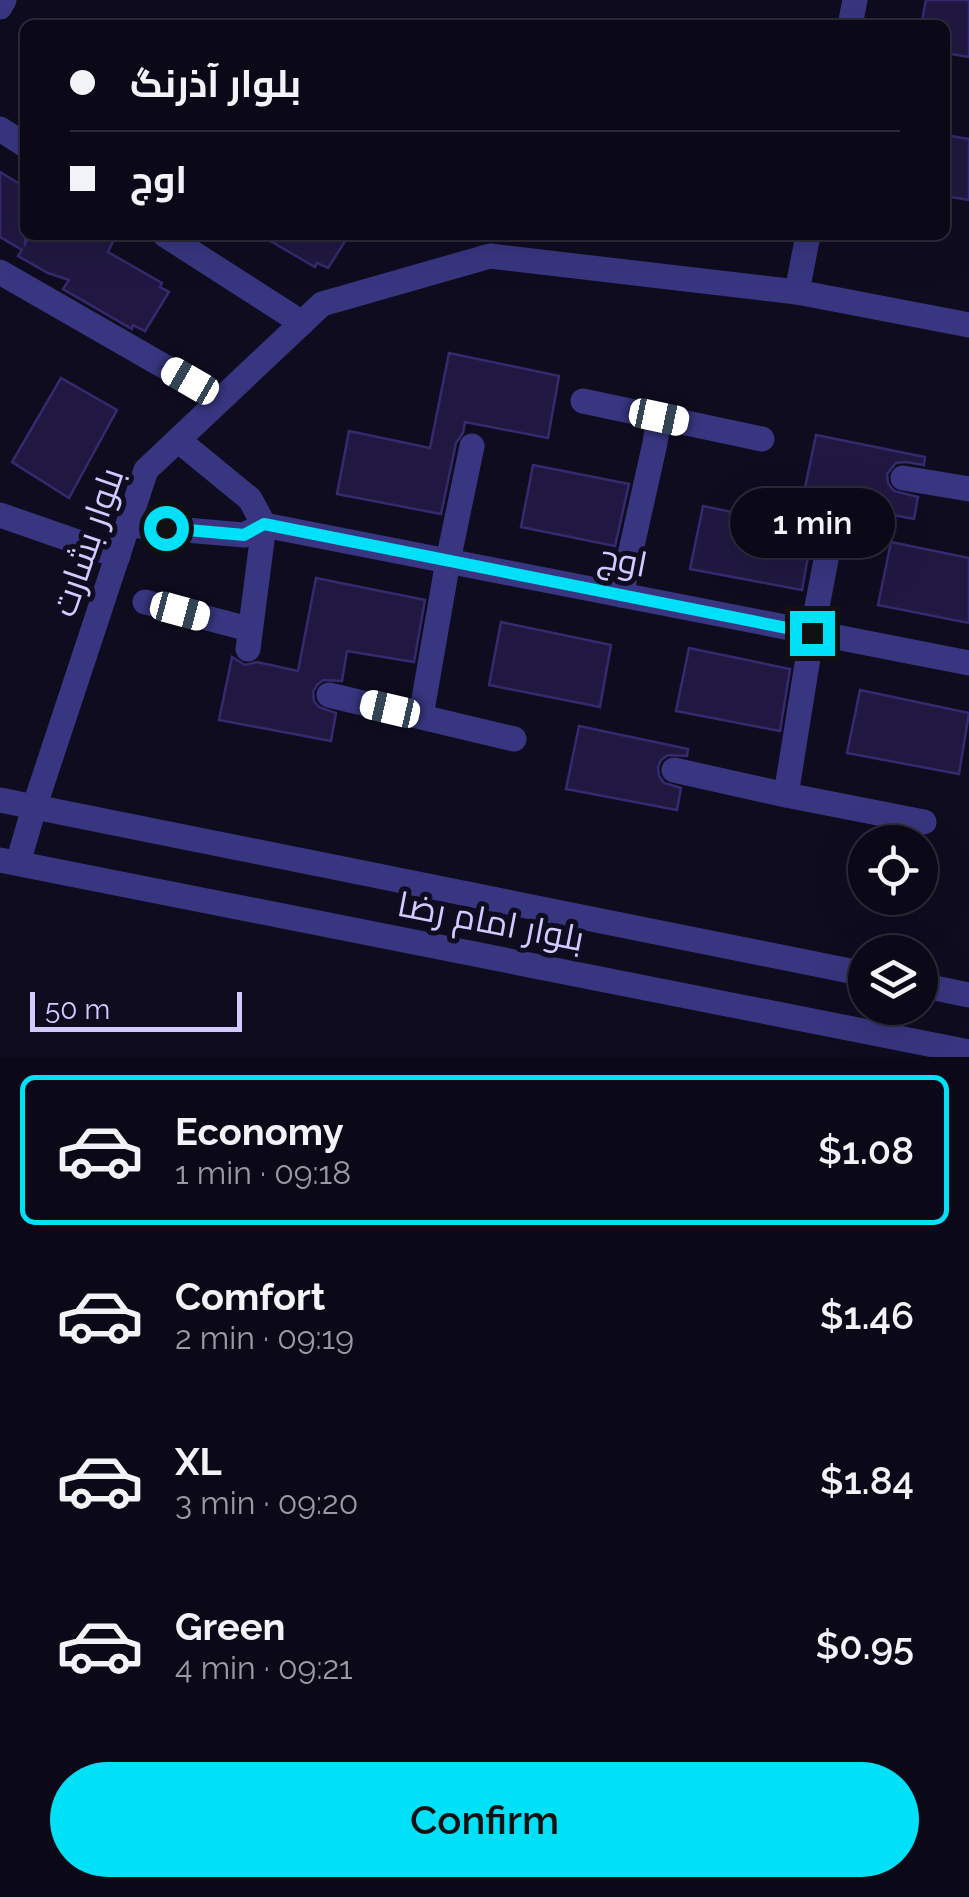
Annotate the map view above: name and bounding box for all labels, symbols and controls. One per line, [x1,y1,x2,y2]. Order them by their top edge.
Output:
text: بلوار آذرنگ [130,61,301,106]
text: اوج [130,157,187,202]
car [157,353,223,409]
car [627,396,691,438]
street label: بلوار بشارت [42,462,132,622]
callout: 1 min [730,488,894,558]
text: 1 min [773,504,852,541]
route start [144,506,189,551]
street label: اوج [595,535,651,588]
car [147,589,213,633]
route end [790,611,835,656]
car [357,688,423,730]
map controls [848,825,938,1025]
button: locate [848,825,938,915]
street label: بلوار امام رضا [393,883,588,963]
button: layers [848,935,938,1025]
scale bar [30,987,242,1032]
text: 50 m [45,993,110,1026]
icon: car [55,1105,145,1195]
text: Economy [175,1109,344,1154]
text: $1.08 [818,1128,914,1173]
text: 1 min · 09:18 [175,1154,351,1191]
icon: car [55,1270,145,1360]
text: Comfort [175,1274,325,1319]
text: $1.46 [820,1293,914,1338]
text: 2 min · 09:19 [175,1319,354,1356]
icon: car [55,1435,145,1525]
text: XL [175,1439,222,1484]
text: $1.84 [820,1458,914,1503]
text: 3 min · 09:20 [175,1484,358,1521]
icon: car [55,1600,145,1690]
text: Green [175,1604,285,1649]
text: $0.95 [815,1623,914,1668]
text: 4 min · 09:21 [175,1649,353,1686]
button: Confirm [50,1762,919,1877]

